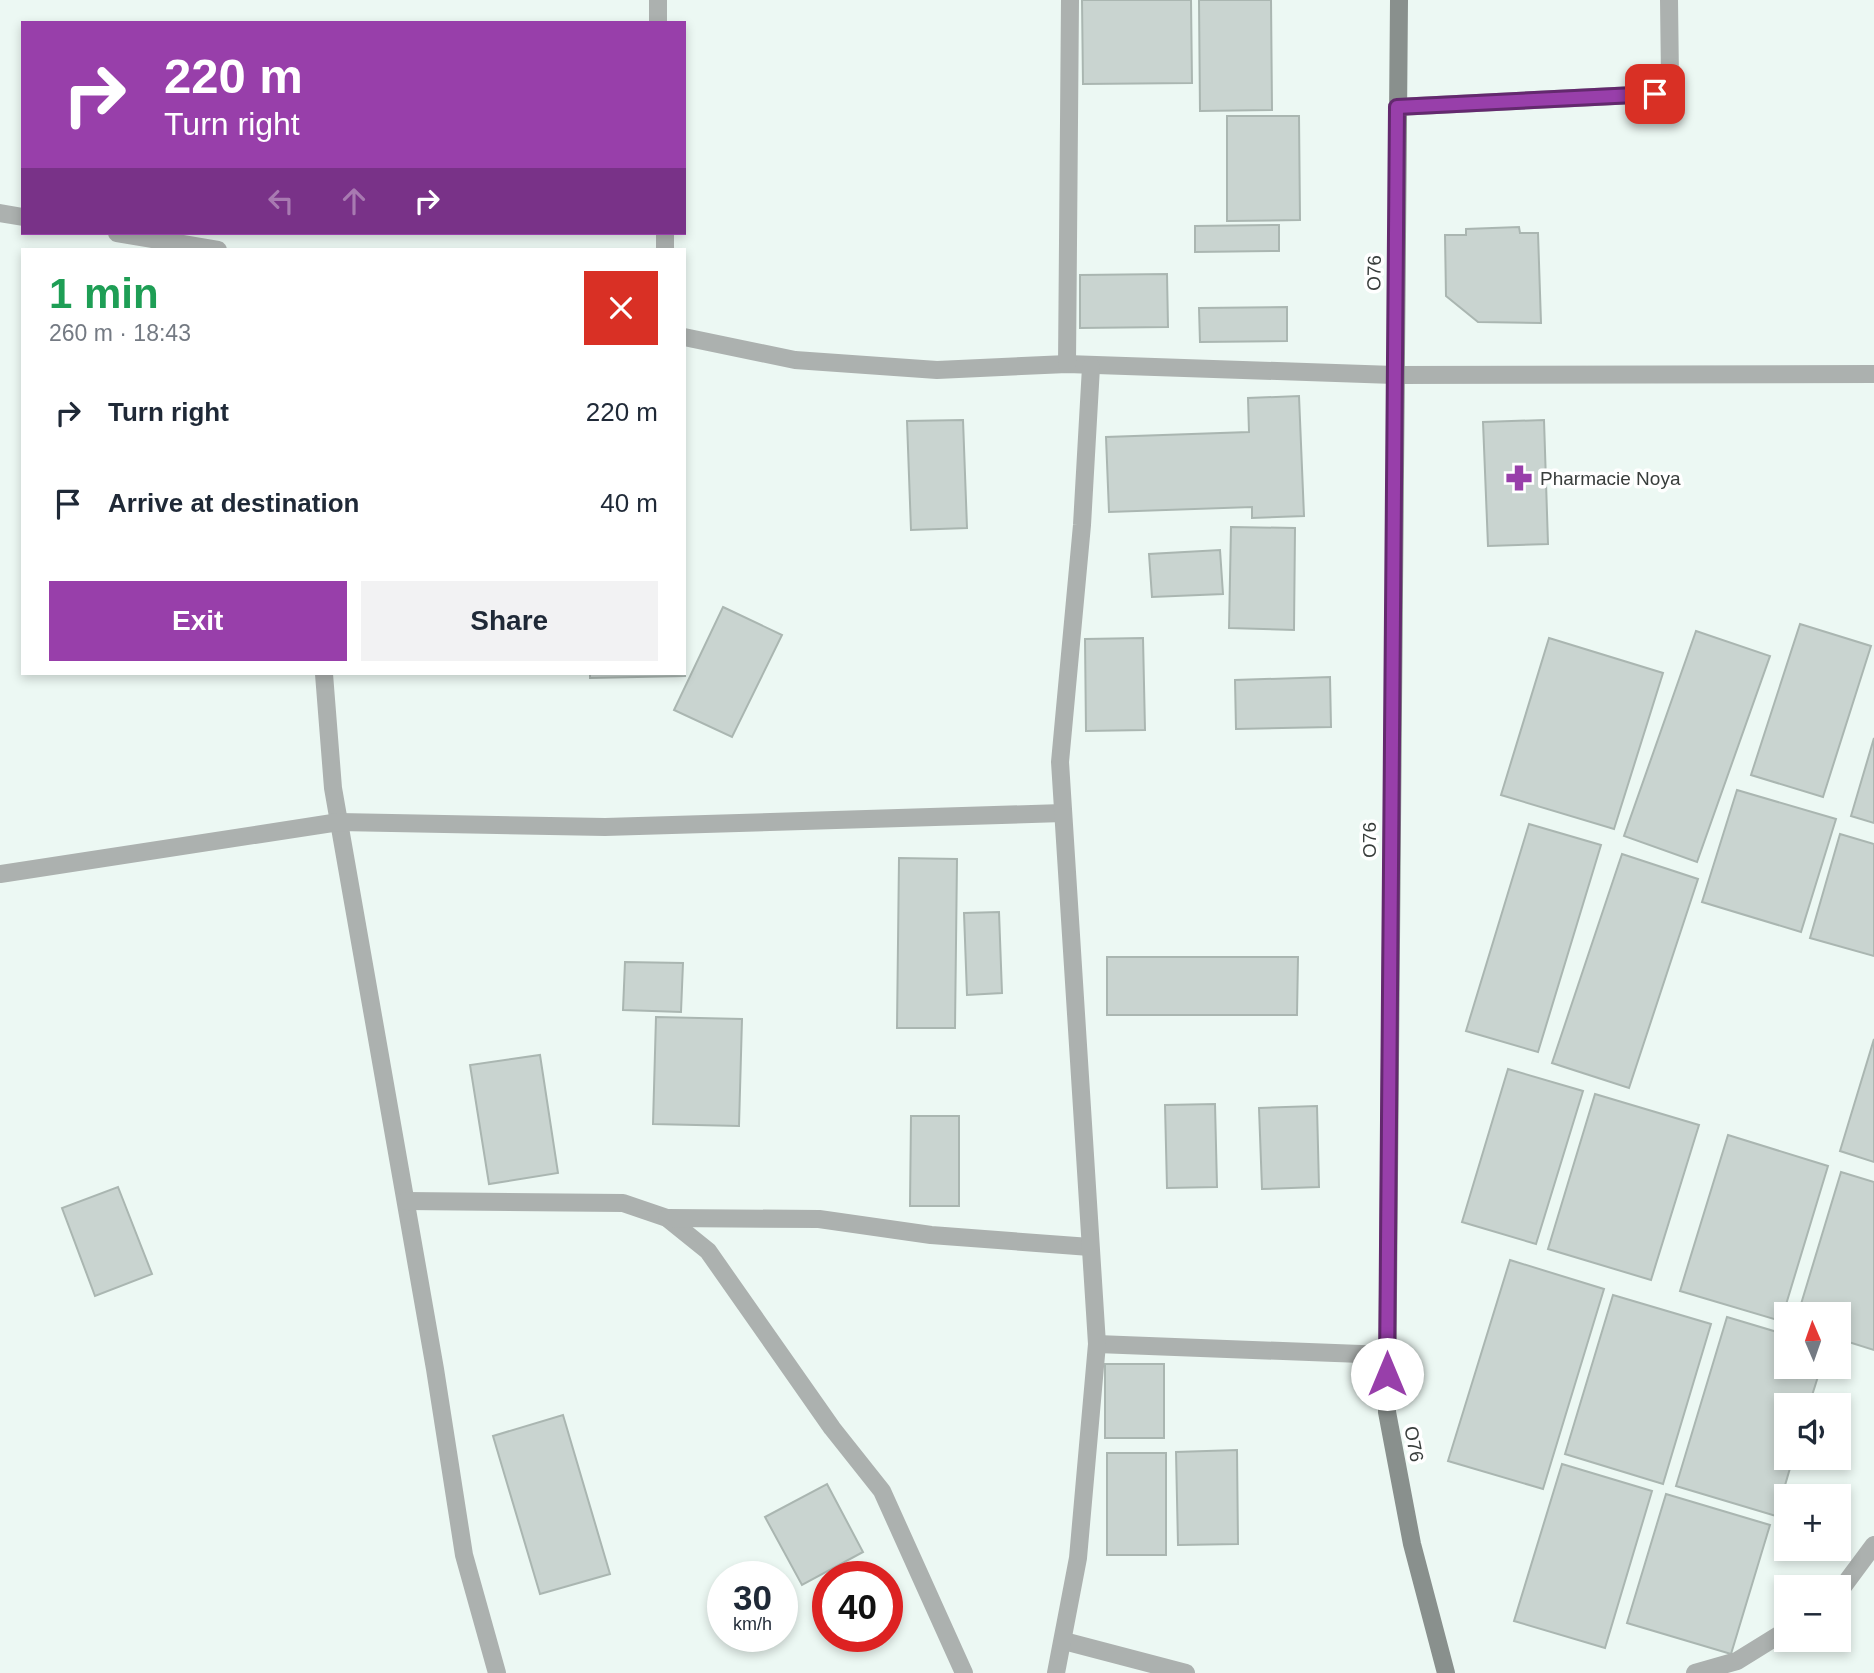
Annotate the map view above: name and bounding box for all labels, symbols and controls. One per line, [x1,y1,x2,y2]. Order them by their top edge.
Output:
icon: right [49,49,140,140]
text: 220 m [164,49,303,103]
pin [1625,64,1685,124]
icon: arrive [1636,75,1674,113]
text: Turn right [164,106,300,142]
icon: left [262,182,300,220]
icon: ahead [335,182,373,220]
icon: right [408,182,446,220]
street label: O76 [1363,255,1385,291]
text: 1 min [49,270,159,317]
button: close [584,271,658,345]
text: 260 m · 18:43 [49,320,191,346]
icon: right [49,394,87,432]
text: Turn right [108,397,229,427]
text: 220 m [586,397,658,427]
pharmacy icon: Pharmacie Noya [1504,463,1534,493]
place label: Pharmacie Noya [1540,468,1681,489]
icon: arrive [49,485,87,523]
text: Arrive at destination [108,488,359,518]
text: 40 m [600,488,658,518]
button: Exit [49,581,347,661]
button: Share [361,581,658,661]
street label: O76 [1359,822,1380,858]
north arrow [1774,1302,1852,1379]
map controls [1774,1302,1851,1652]
position arrow [1350,1337,1424,1411]
button: sound [1774,1393,1851,1470]
street label: O76 [1400,1424,1428,1464]
button: + [1774,1484,1851,1561]
speed limit sign: 40 [812,1561,903,1652]
button: − [1774,1575,1851,1652]
text: 30 [733,1578,772,1617]
text: km/h [733,1614,772,1634]

